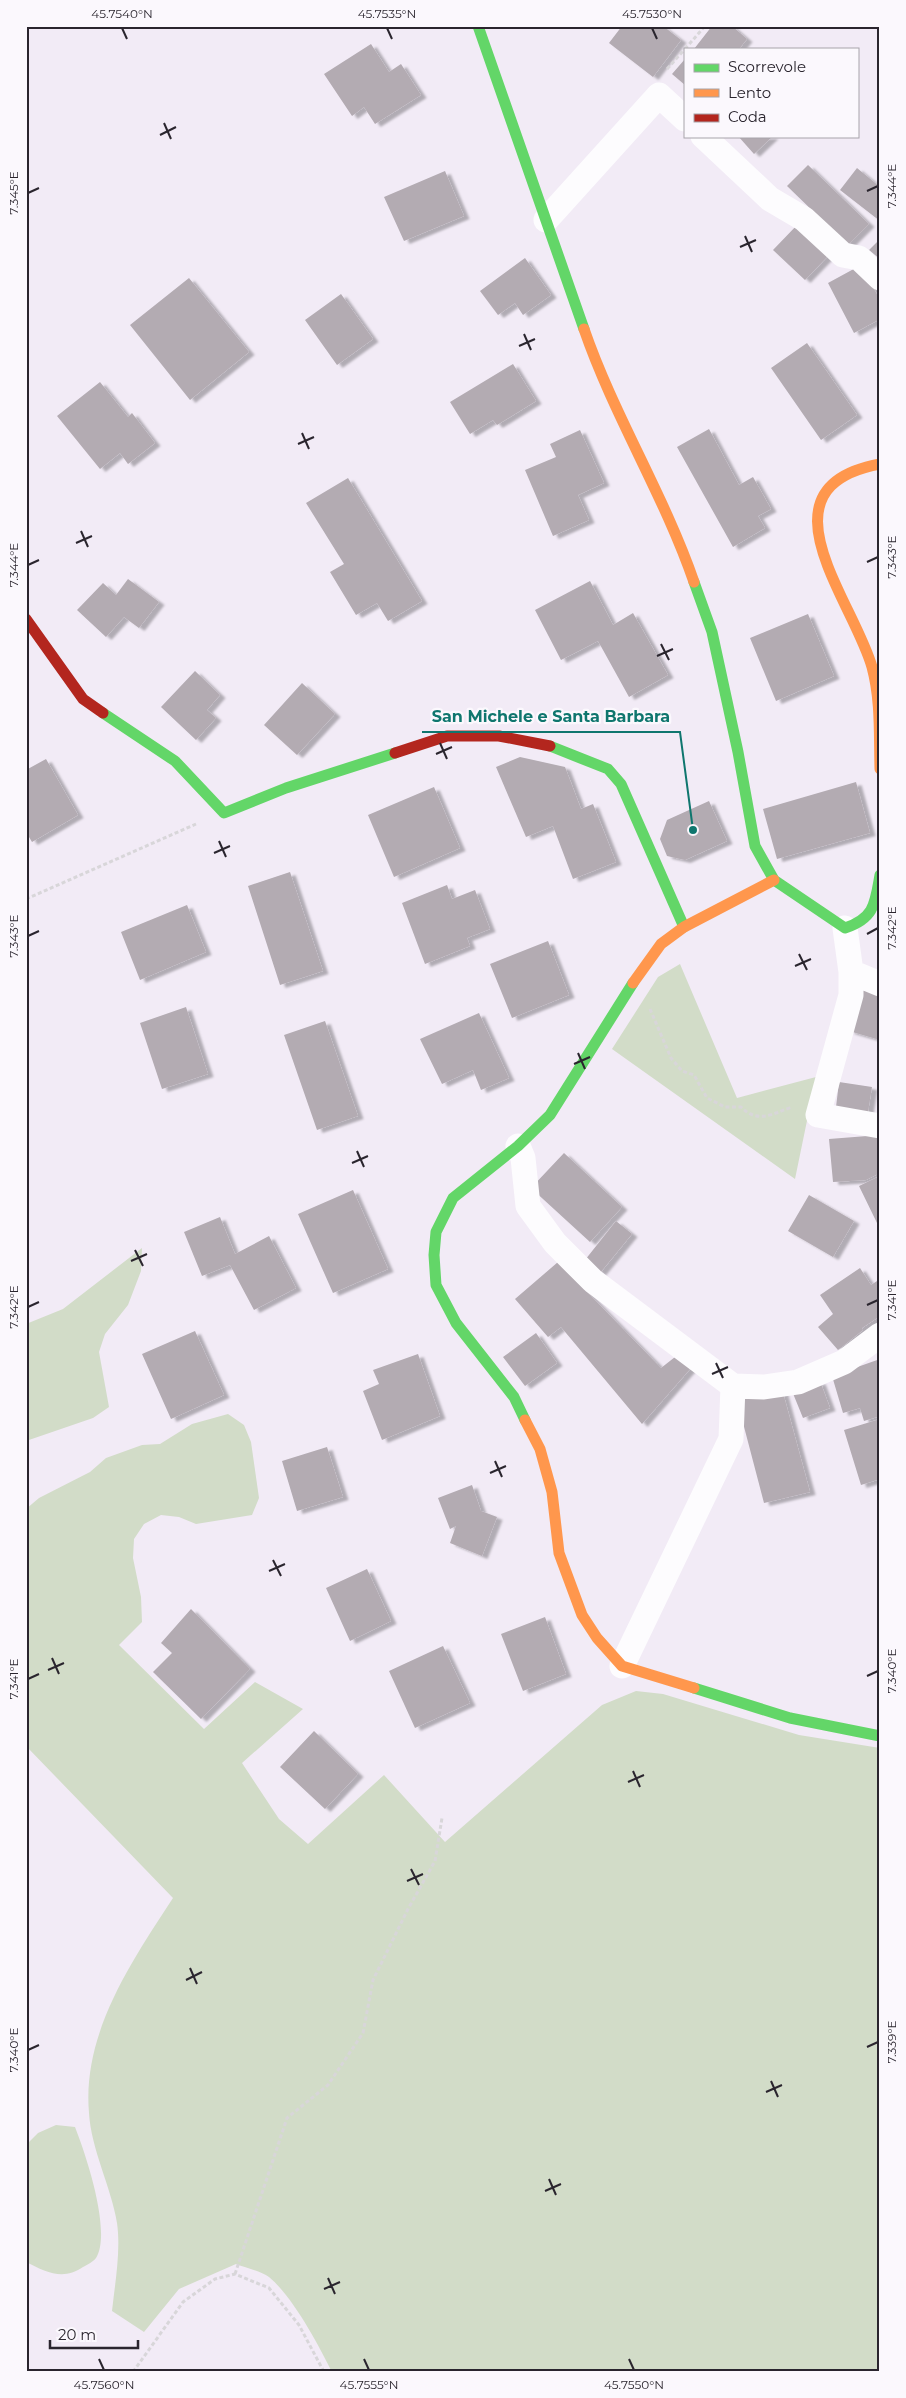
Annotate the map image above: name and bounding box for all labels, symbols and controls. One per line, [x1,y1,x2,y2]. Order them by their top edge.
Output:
text: 45.7540°N [91,6,153,21]
text: 45.7535°N [358,6,416,21]
text: 45.7530°N [622,6,682,21]
legend [684,48,858,138]
text: Scorrevole [728,57,806,76]
text: Lento [728,83,771,102]
text: Coda [728,107,767,126]
text: 7.344°E [884,164,899,208]
text: 7.345°E [6,171,21,215]
text: 7.343°E [884,535,899,579]
text: 7.344°E [6,543,21,587]
callout: San Michele e Santa Barbara [422,701,680,732]
text: San Michele e Santa Barbara [432,707,670,726]
text: 7.342°E [884,906,899,950]
text: 7.343°E [6,914,21,958]
text: 7.341°E [884,1280,899,1320]
text: 7.342°E [6,1285,21,1329]
text: 7.340°E [884,1649,899,1693]
text: 7.341°E [6,1659,21,1699]
text: 7.339°E [884,2021,899,2063]
text: 7.340°E [6,2028,21,2072]
scale bar [50,2318,138,2350]
text: 20 m [58,2325,96,2344]
text: 45.7560°N [74,2377,134,2392]
text: 45.7555°N [340,2377,398,2392]
text: 45.7550°N [604,2377,664,2392]

